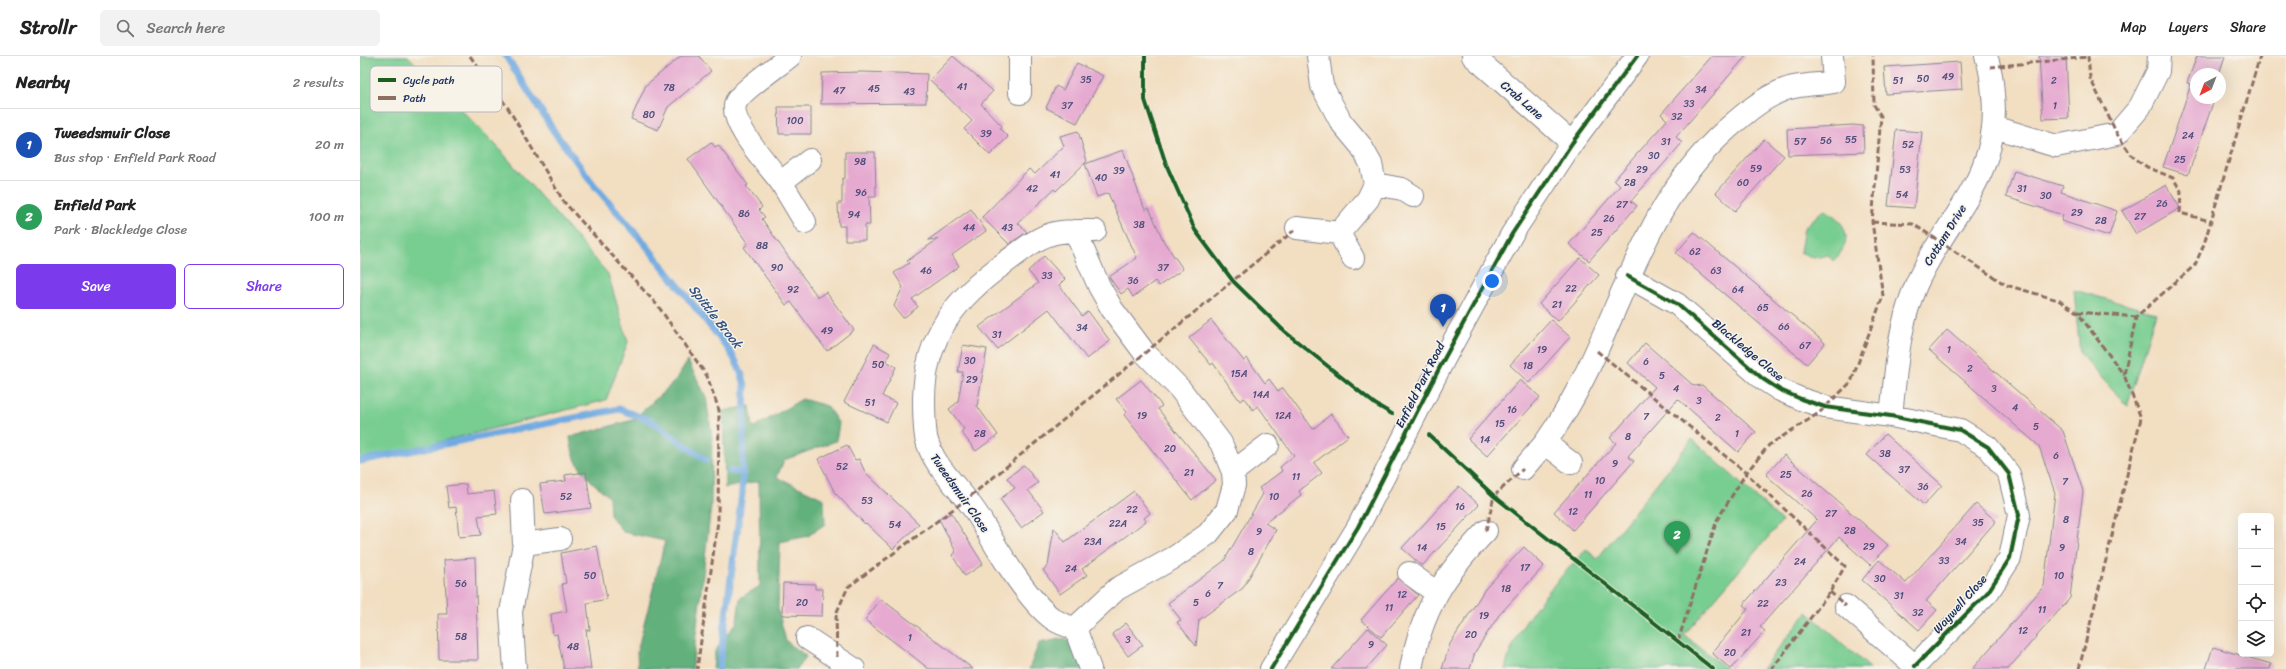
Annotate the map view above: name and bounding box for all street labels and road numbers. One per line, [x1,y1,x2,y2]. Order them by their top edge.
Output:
street label: Crab Lane [1495,75,1549,125]
street label: Cottam Drive [1917,200,1973,270]
street label: Blackledge Close [1707,313,1789,387]
street label: Enfield Park Road [1389,337,1452,432]
street label: Tweedsmuir Close [924,449,996,537]
street label: Waywell Close [1927,569,1993,639]

